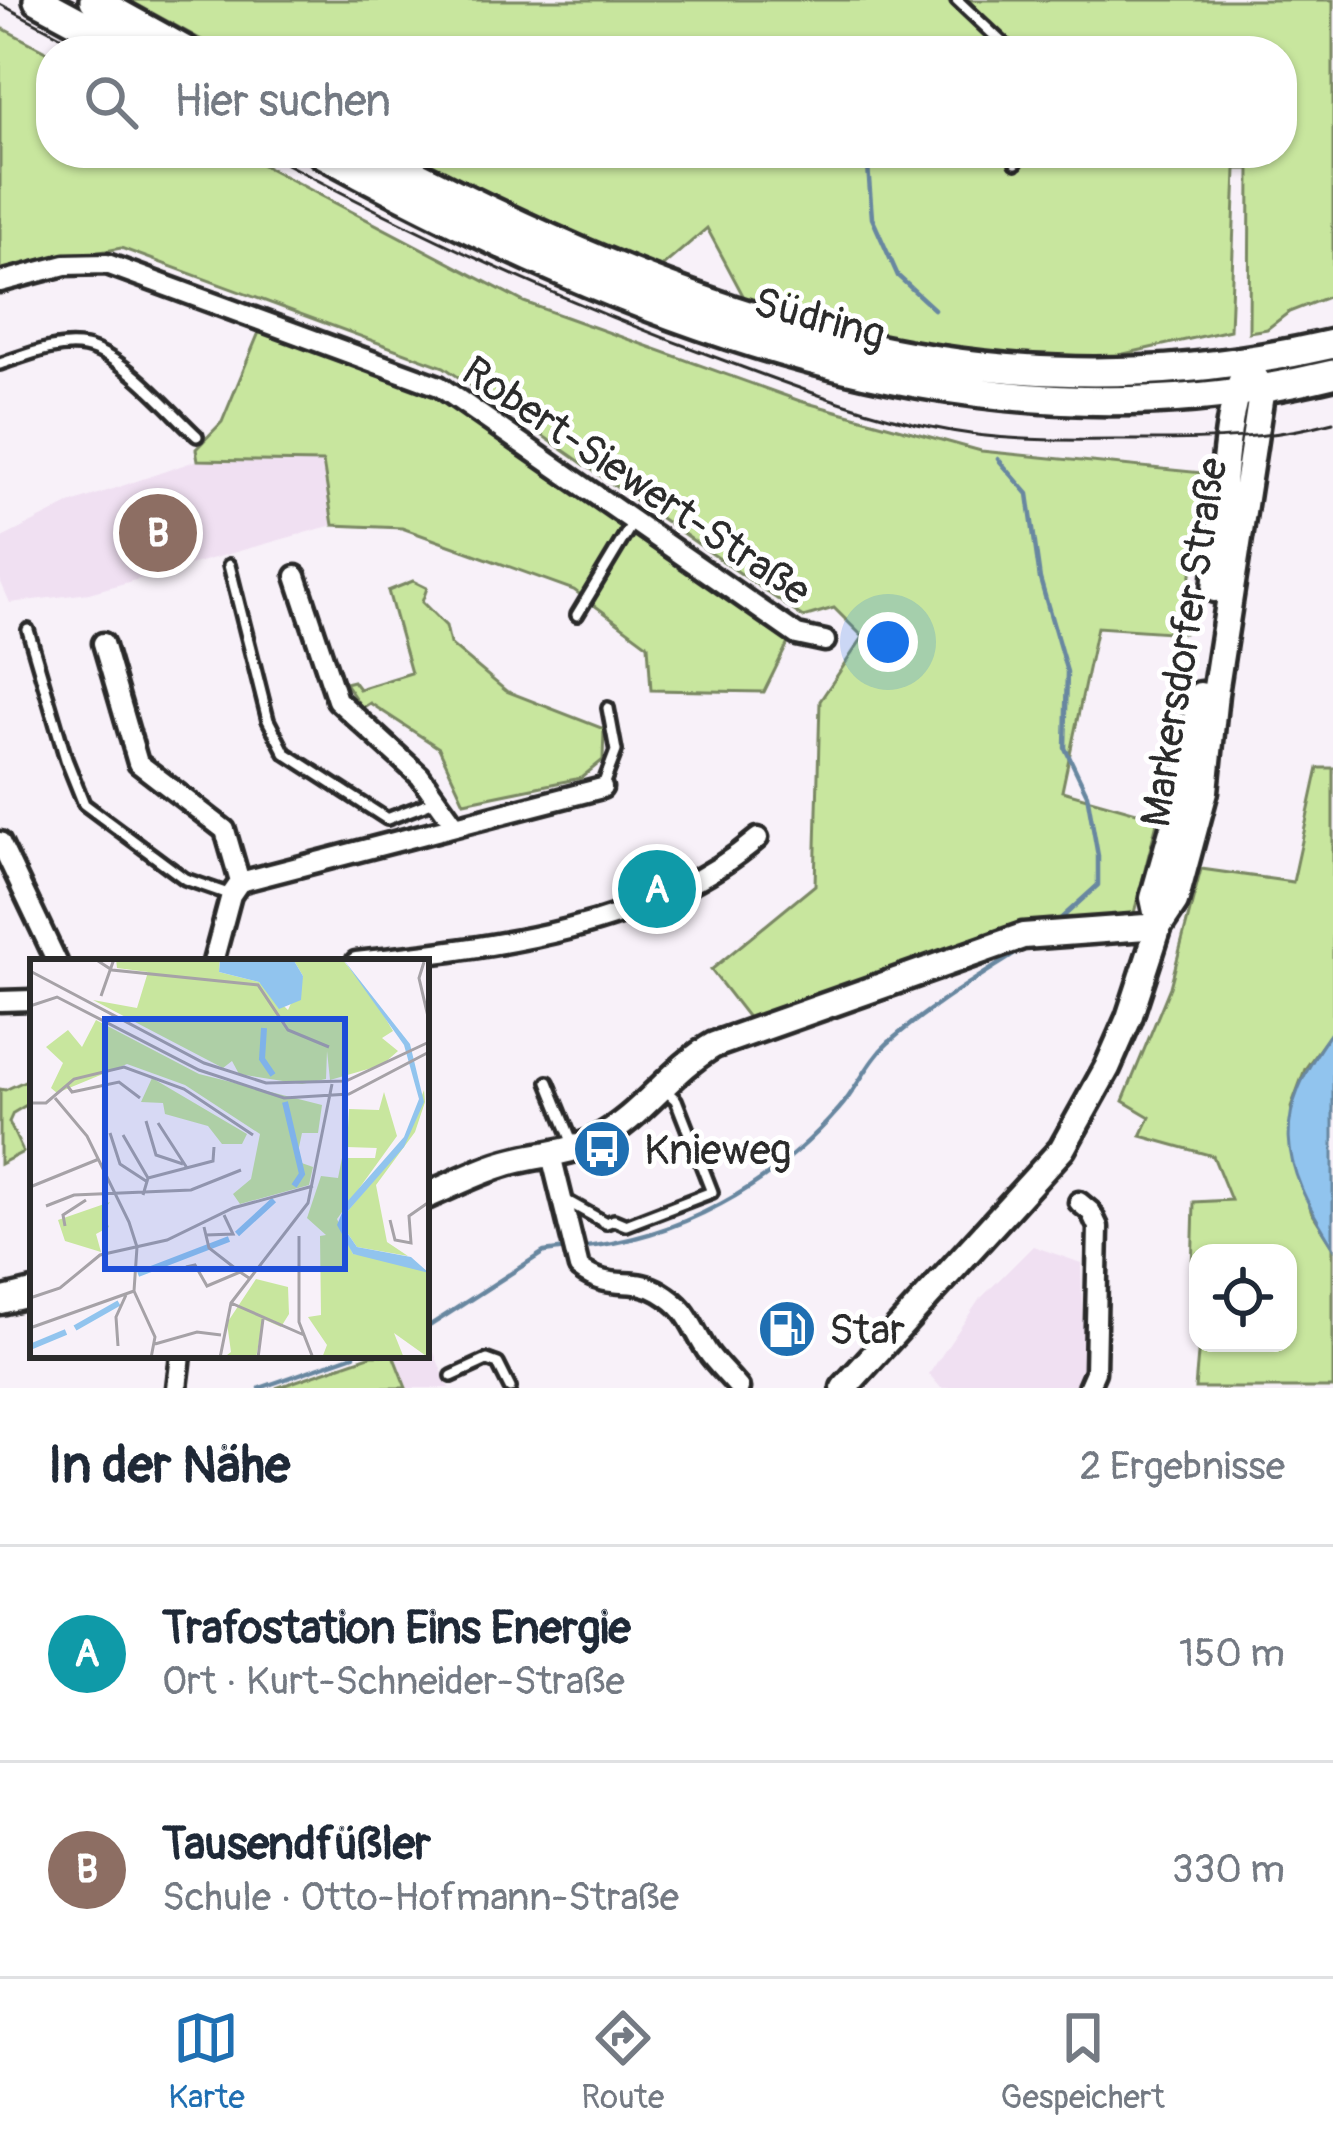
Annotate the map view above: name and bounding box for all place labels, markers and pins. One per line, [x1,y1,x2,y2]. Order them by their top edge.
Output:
pin: B [119,488,197,578]
pin: A [618,844,696,934]
bus stop icon: Knieweg [571,1118,633,1180]
place label: Knieweg [644,1125,791,1177]
fuel station icon: Star [756,1298,818,1360]
place label: Star [829,1305,905,1357]

